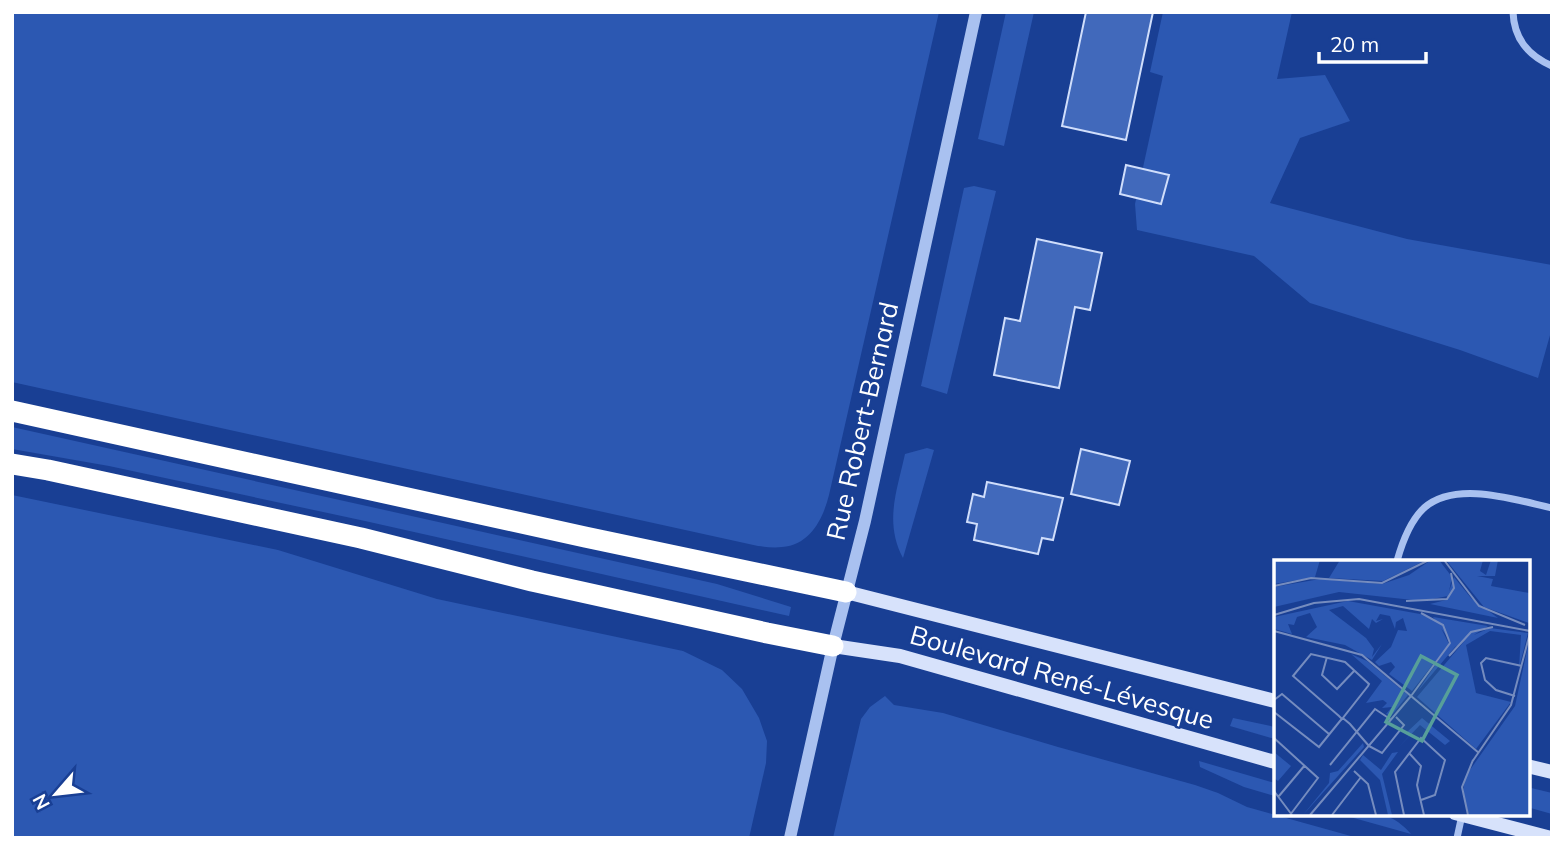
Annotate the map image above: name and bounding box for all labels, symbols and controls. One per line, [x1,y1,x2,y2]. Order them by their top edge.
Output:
scale bar [1319,21,1426,65]
text: 20 m [1330,31,1379,57]
street label: Rue Robert-Bernard [819,299,905,543]
inset map [1274,560,1529,815]
street label: Boulevard René-Lévesque [906,618,1218,736]
north arrow [21,759,91,829]
text: N [27,790,55,814]

